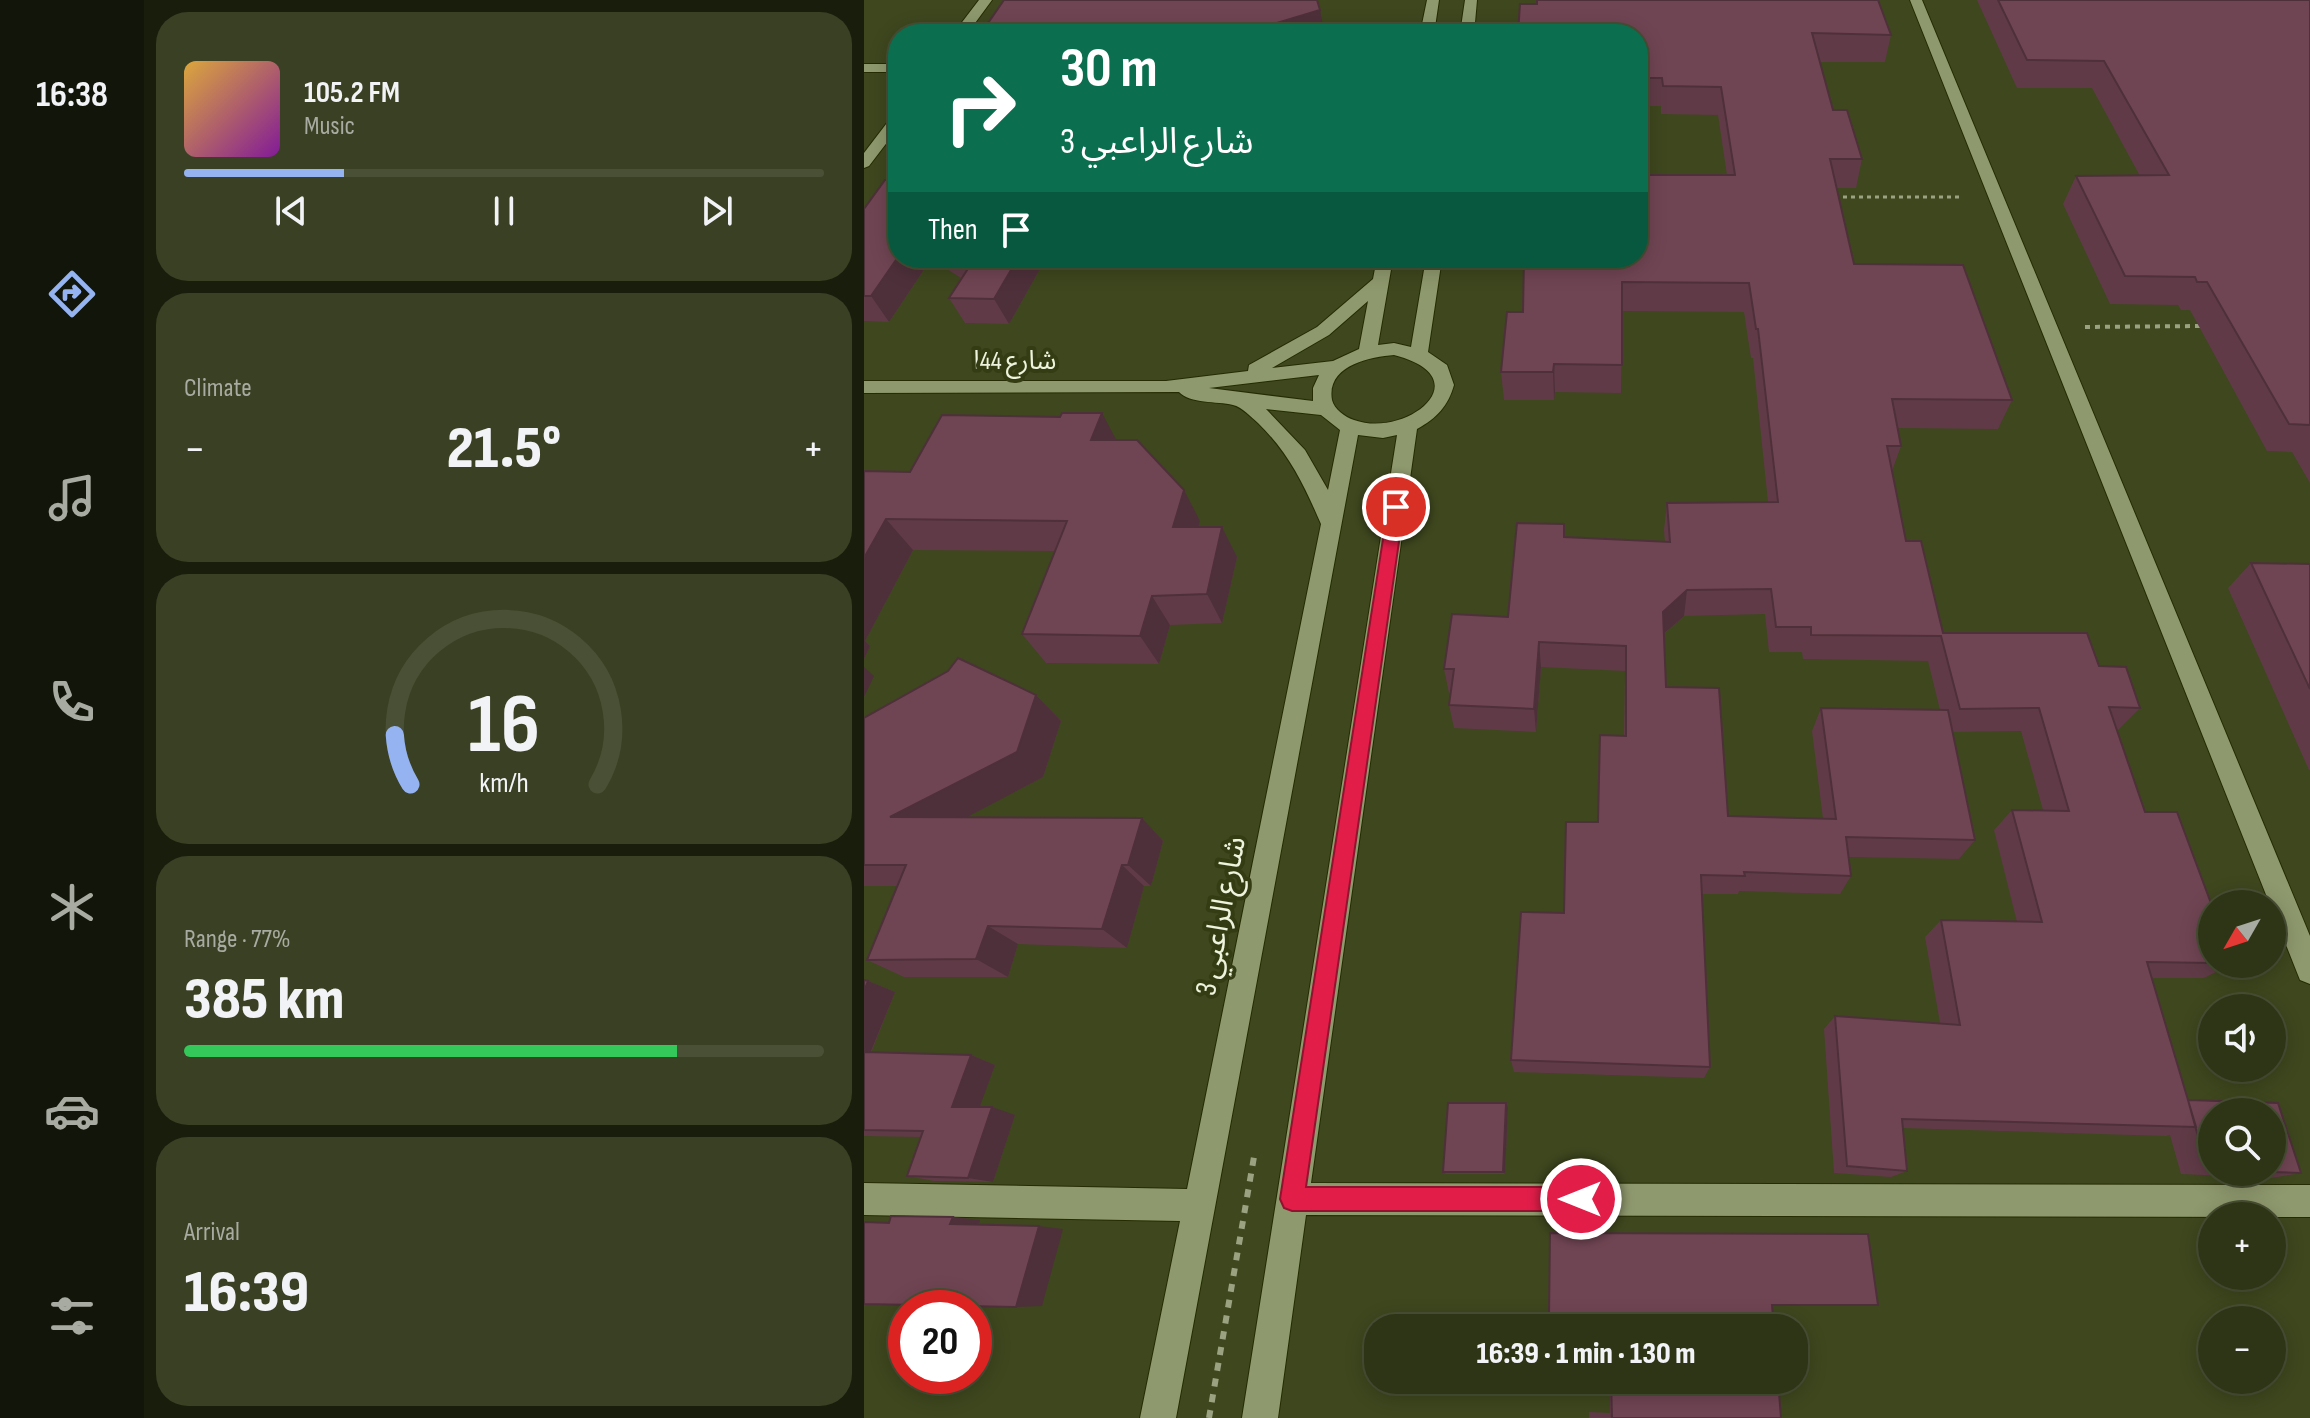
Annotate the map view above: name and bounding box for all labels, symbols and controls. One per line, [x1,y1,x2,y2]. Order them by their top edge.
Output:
text: 30 m [1060,36,1158,103]
icon: right [928,56,1032,160]
text: 16:38 [36,74,108,117]
text: 105.2 FM [304,75,400,111]
text: Music [304,111,355,142]
text: شارع الراعبي 3 [1060,121,1254,164]
icon: previous [269,189,313,233]
icon: pause [482,189,526,233]
icon: next [695,189,739,233]
icon: arrive [994,208,1038,252]
text: Then [928,212,978,248]
icon: directions [44,266,100,322]
street label: شارع 44ا [974,346,1056,379]
text: Climate [184,373,252,404]
text: 21.5° [447,413,561,485]
text: − [184,423,206,476]
text: + [802,423,824,476]
icon: music [44,470,100,526]
pin [1362,473,1430,541]
icon: arrive [1374,485,1418,529]
icon: phone [44,674,100,730]
text: 16 [468,676,540,776]
text: km/h [479,766,529,801]
street label: شارع الراعبي 3 [1188,833,1258,999]
icon: climate [44,879,100,935]
north arrow [2198,890,2286,978]
map controls [2198,890,2286,1394]
text: Range · 77% [184,924,291,955]
text: 385 km [184,964,344,1036]
button: sound [2198,994,2286,1082]
icon: car [44,1083,100,1139]
button: search [2198,1098,2286,1186]
position arrow [1539,1157,1623,1241]
button: + [2198,1202,2286,1290]
text: Arrival [184,1217,240,1248]
text: 16:39 [184,1257,309,1329]
icon: filters [44,1288,100,1344]
speed limit sign: 20 [888,1290,992,1394]
button: − [2198,1306,2286,1394]
text: 16:39 · 1 min · 130 m [1476,1336,1696,1372]

